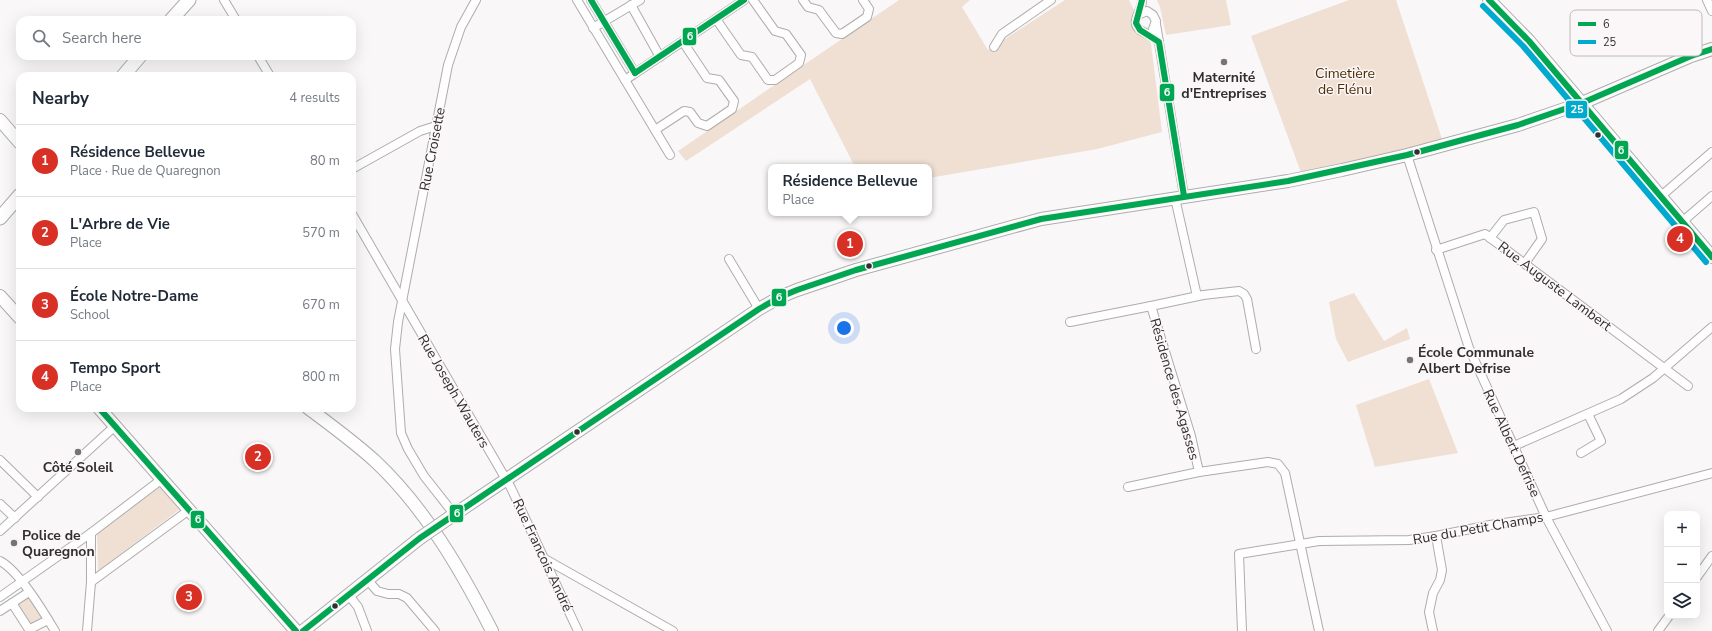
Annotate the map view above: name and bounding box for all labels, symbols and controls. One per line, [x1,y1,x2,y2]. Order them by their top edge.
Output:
legend [1570,10,1702,56]
search box [16,16,356,60]
text: 6 [1603,17,1610,32]
icon: search [30,27,52,49]
line badge: 6 [682,27,697,46]
text: Search here [62,28,142,48]
text: 6 [687,29,694,44]
text: 25 [1603,35,1617,50]
marker: Maternité d'Entreprises [1219,57,1229,67]
park label: Cimetière de Flénu [1315,64,1375,99]
place label: Maternité d'Entreprises [1181,68,1267,103]
line badge: 6 [1159,83,1175,102]
text: 6 [1164,85,1171,100]
text: Nearby [32,87,89,110]
text: 4 results [289,89,340,107]
line badge: 25 [1565,100,1588,119]
text: 25 [1570,102,1584,117]
street label: Rue Croisette [415,106,450,193]
unlabelled marker [1593,130,1603,140]
line badge: 6 [1614,140,1629,160]
text: Résidence Bellevue [70,142,205,162]
text: 6 [1618,143,1625,158]
unlabelled marker [1412,147,1422,157]
text: 1 [41,152,49,170]
text: 80 m [310,152,340,170]
text: Place · Rue de Quaregnon [70,162,221,180]
popup [768,164,932,216]
text: Résidence Bellevue [782,171,918,191]
text: Place [782,191,814,209]
text: L'Arbre de Vie [70,214,170,234]
text: 2 [41,224,49,242]
text: 570 m [302,224,340,242]
pin: 4 [1667,224,1693,254]
pin: 1 [837,229,863,259]
text: Place [70,234,102,252]
street label: Rue Auguste Lambert [1494,237,1616,336]
unlabelled marker [864,261,874,271]
text: École Notre-Dame [70,286,198,306]
line badge: 6 [771,288,787,307]
text: 6 [776,290,783,305]
text: 3 [41,296,49,314]
text: 670 m [302,296,340,314]
text: School [70,306,110,324]
street label: Résidence des Agasses [1145,316,1204,463]
your location [834,318,854,338]
street label: Rue Joseph Wauters [413,331,494,452]
place label: École Communale Albert Defrise [1418,343,1535,378]
marker: École Communale Albert Defrise [1405,355,1415,365]
text: Tempo Sport [70,358,160,378]
text: 4 [41,368,49,386]
text: 800 m [302,368,340,386]
text: Place [70,378,102,396]
street label: Rue Albert Defrise [1478,386,1545,500]
unlabelled marker [572,427,582,437]
pin: 2 [245,442,271,472]
marker: Côté Soleil [73,447,83,457]
place label: Côté Soleil [43,458,114,477]
street label: Rue Francois André [508,496,577,615]
line badge: 6 [449,504,464,523]
text: 6 [454,506,461,521]
street label: Rue du Petit Champs [1411,508,1545,549]
line badge: 6 [190,510,205,529]
map controls [1664,511,1700,619]
button: + [1664,511,1700,547]
text: 6 [195,512,202,527]
place label: Police de Quaregnon [22,526,95,561]
marker: Police de Quaregnon [9,538,19,548]
button: − [1664,547,1700,583]
pin: 3 [176,582,202,612]
button: layers [1664,583,1700,619]
unlabelled marker [330,601,340,611]

